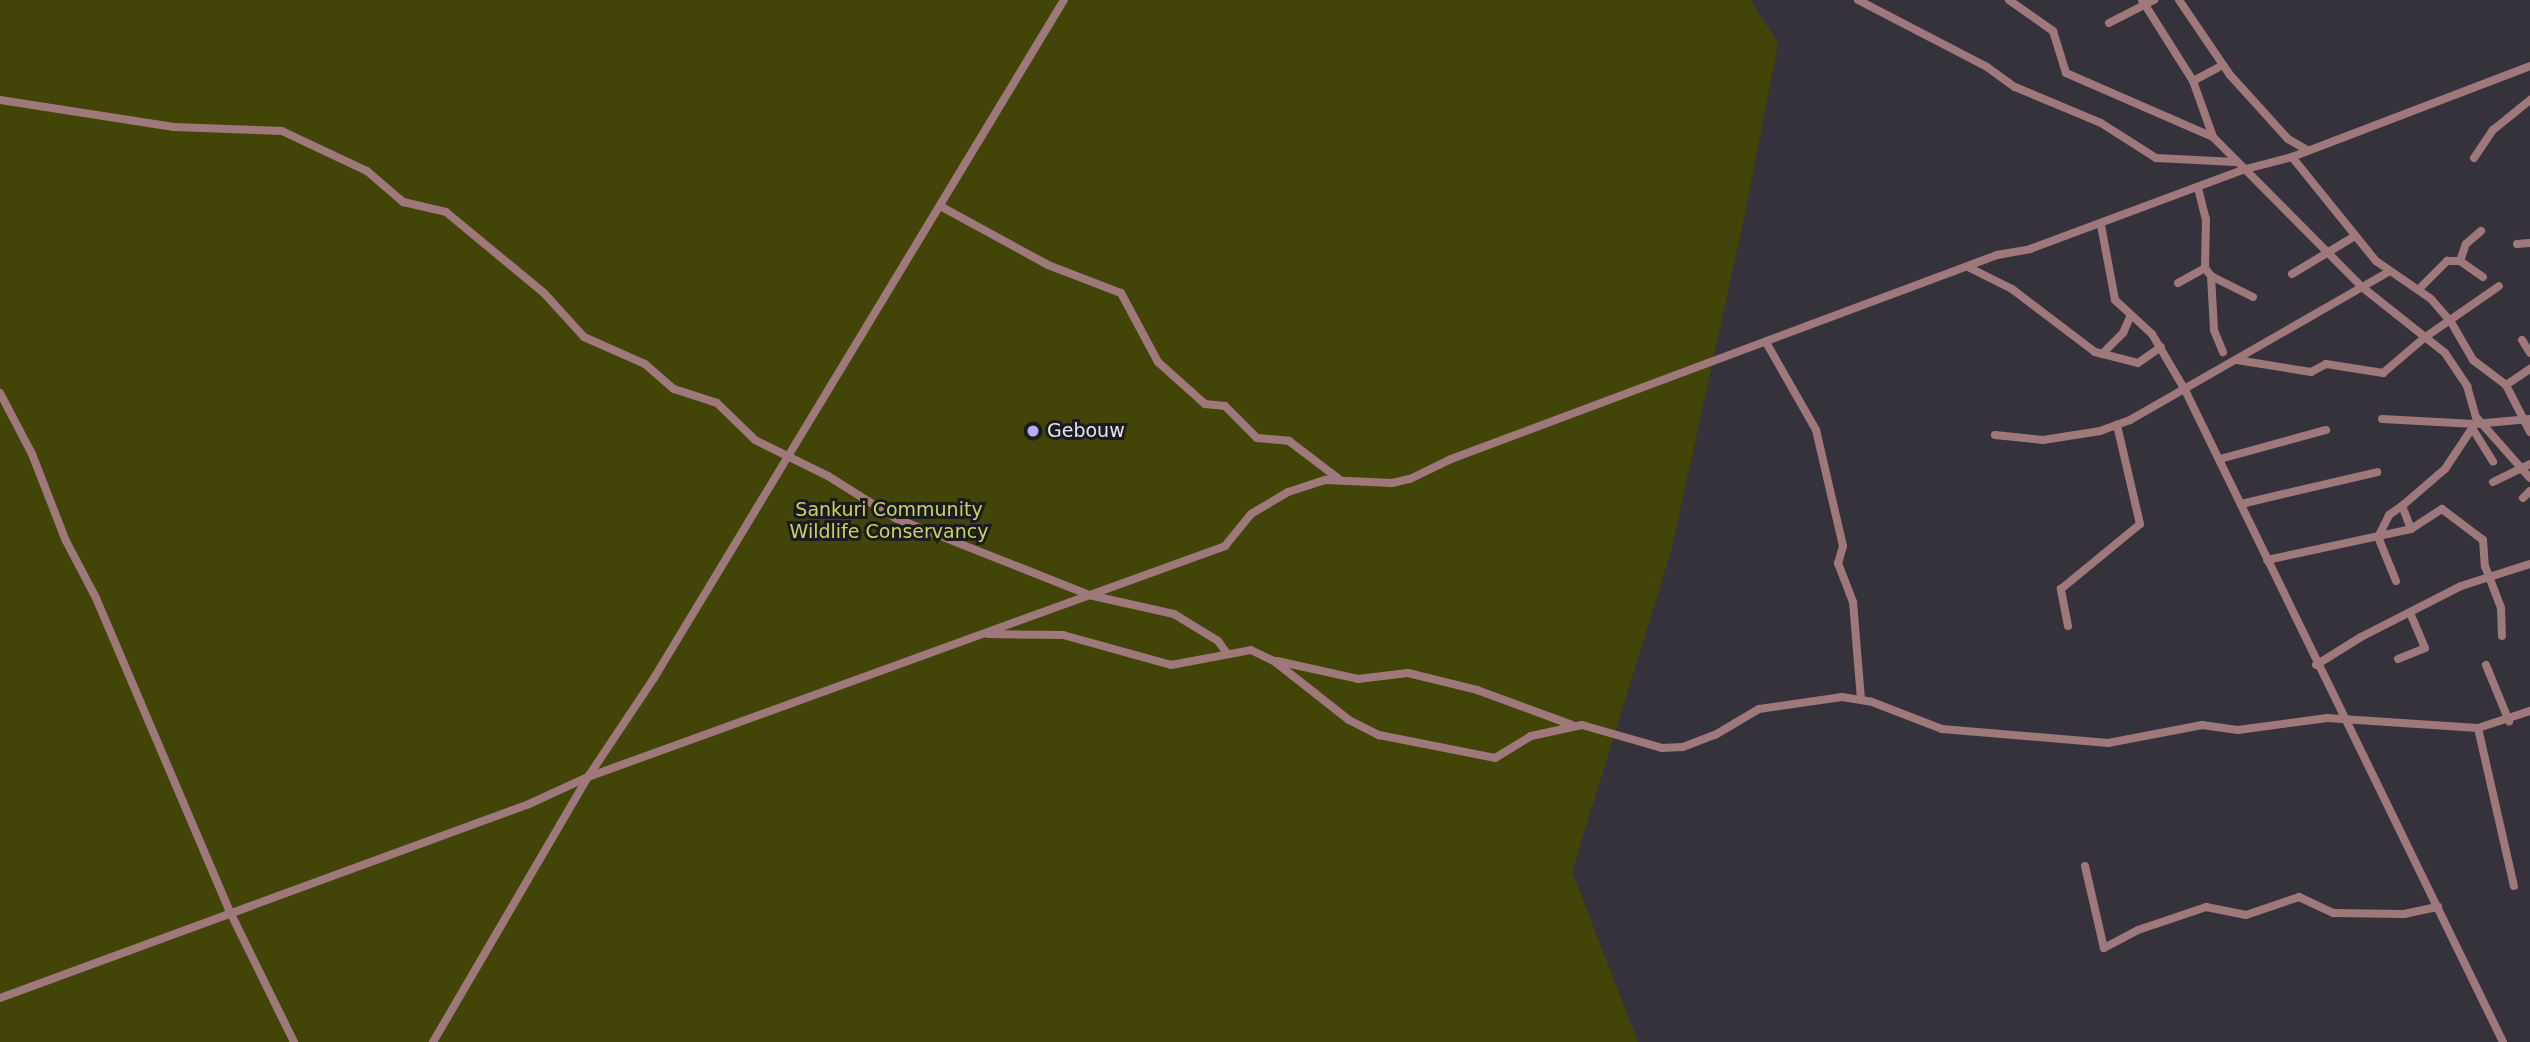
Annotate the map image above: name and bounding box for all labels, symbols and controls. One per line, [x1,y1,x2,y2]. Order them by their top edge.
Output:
place label: Gebouw [1047,420,1125,442]
marker: Gebouw [1025,423,1041,439]
park label: Sankuri Community Wildlife Conservancy [790,499,988,543]

